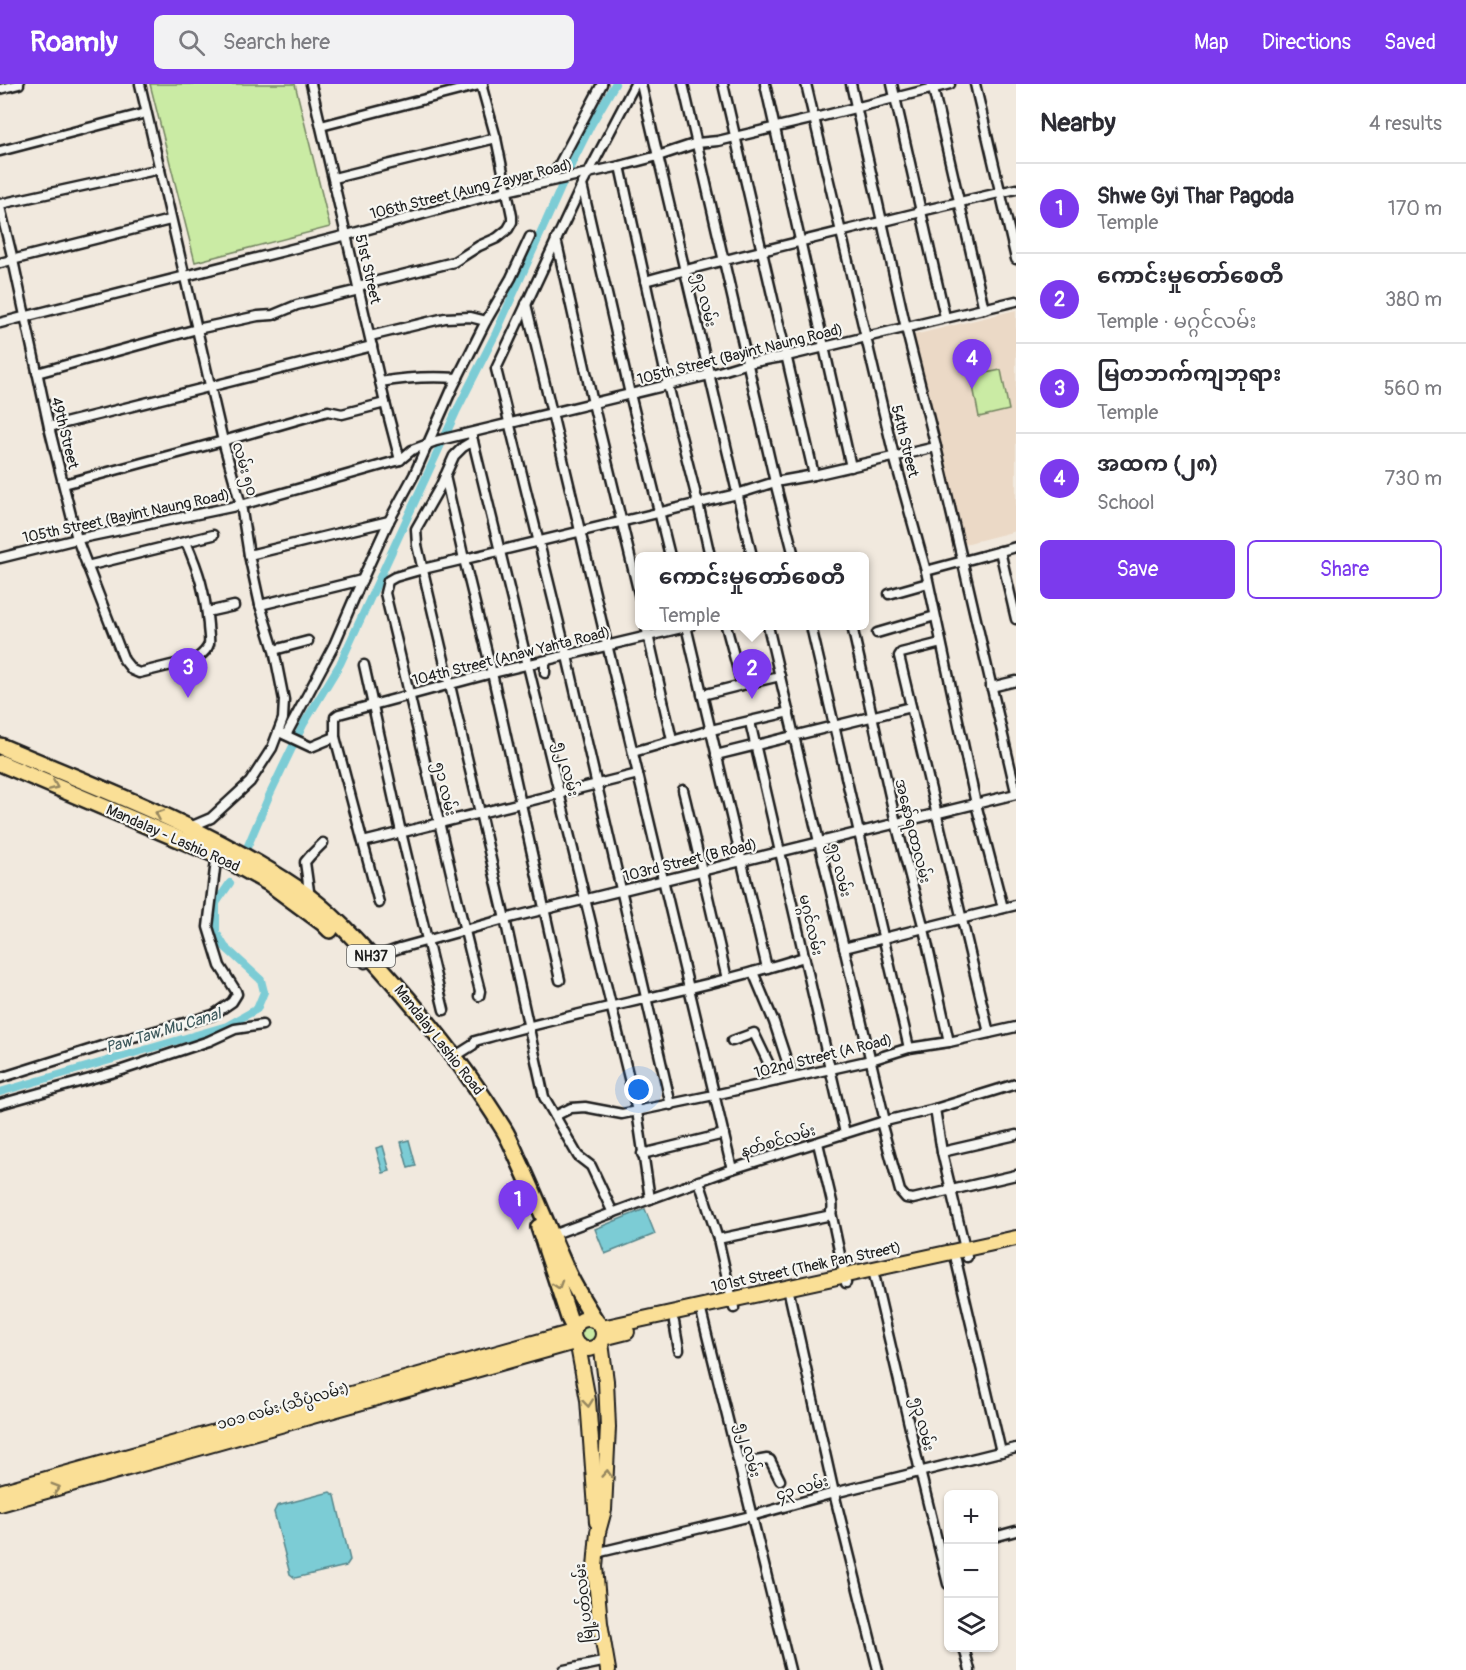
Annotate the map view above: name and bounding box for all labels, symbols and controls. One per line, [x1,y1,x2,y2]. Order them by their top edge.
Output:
search box [154,15,574,69]
text: Roamly [30,25,118,60]
icon: search [175,26,208,59]
text: Search here [223,28,330,56]
text: Map [1194,29,1229,56]
text: Directions [1262,29,1351,56]
text: Saved [1384,29,1436,56]
text: Nearby [1040,107,1116,139]
text: 4 results [1369,111,1442,136]
street label: 106th Street (Aung Zayyar Road) [368,155,574,224]
text: Shwe Gyi Thar Pagoda [1097,182,1294,210]
text: 1 [1056,196,1063,221]
text: 170 m [1388,196,1442,221]
text: Temple [1097,210,1158,235]
street label: 51st Street [350,233,385,307]
text: ကောင်းမှုတော်စေတီ [1097,262,1284,290]
street label: ၅၃ လမ်း [687,271,721,329]
text: 2 [1054,287,1065,312]
text: 380 m [1385,287,1442,312]
text: Temple · မဂ္ဂင်လမ်း [1097,309,1256,334]
street label: 105th Street (Bayint Naung Road) [635,320,845,389]
pin: 4 [952,340,992,389]
text: မြတဘက်ကျဘုရား [1097,360,1281,388]
text: 3 [1054,376,1065,401]
text: 560 m [1384,376,1442,401]
street label: 49th Street [46,395,83,472]
text: Temple [1097,400,1158,425]
street label: 54th Street [886,403,923,480]
street label: လမ်း ၅၀ [226,440,262,499]
text: အထက (၂၈) [1097,450,1218,478]
text: 4 [1054,466,1065,491]
text: 730 m [1385,466,1442,491]
street label: 105th Street (Bayint Naung Road) [21,485,231,548]
text: School [1097,490,1154,515]
button: Save [1040,540,1235,599]
button: Share [1247,540,1442,599]
popup [635,552,869,630]
text: ကောင်းမှုတော်စေတီ [659,563,845,591]
text: Temple [659,603,720,628]
street label: 104th Street (Anaw Yahta Road) [410,623,612,690]
pin: 3 [168,648,207,698]
pin: 2 [732,650,771,699]
street label: ၅၂ လမ်း [549,740,583,799]
street label: ၅၁ လမ်း [427,760,461,818]
street label: အနော်ရထာလမ်း [888,777,936,886]
one-way arrow [48,779,59,791]
street label: Mandalay - Lashio Road [103,800,243,876]
one-way arrow [154,809,165,821]
street label: 103rd Street (B Road) [621,835,759,886]
street label: ၅၃ လမ်း [822,841,856,899]
street label: မဂ္ဂင်လမ်း [791,892,828,958]
road number: NH37 [347,945,395,967]
street label: Mandalay Lashio Road [390,981,488,1099]
water label: Paw Taw Mu Canal [103,1003,226,1058]
street label: 102nd Street (A Road) [752,1030,894,1083]
your location [624,1075,653,1104]
street label: နတ်စင်လမ်း [738,1120,819,1164]
pin: 1 [498,1180,538,1230]
street label: 101st Street (Theik Pan Street) [709,1238,903,1297]
one-way arrow [551,1279,563,1290]
street label: ၁၀၁ လမ်း (သိပ္ပံလမ်း) [215,1378,352,1437]
street label: ၅၃ လမ်း [905,1395,939,1453]
one-way arrow [581,1399,594,1408]
street label: ၅၂ လမ်း [731,1421,765,1480]
one-way arrow [600,1470,613,1479]
street label: ၄၃ လမ်း [773,1471,831,1507]
one-way arrow [50,1483,61,1495]
map controls [944,1490,998,1652]
button: + [944,1490,998,1544]
button: − [944,1544,998,1598]
street label: မြို့ပတ်လမ်း [570,1562,600,1644]
button: layers [944,1598,998,1652]

